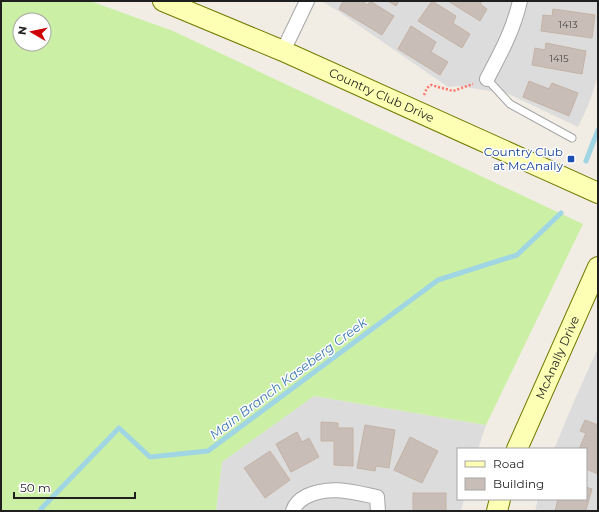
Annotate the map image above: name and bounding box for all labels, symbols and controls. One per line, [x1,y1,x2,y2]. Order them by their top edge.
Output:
north arrow [12,12,52,52]
house number: 1413 [558,18,578,31]
text: N [15,25,30,36]
house number: 1415 [549,52,569,65]
street label: Country Club Drive [327,65,437,125]
place label: Country Club at McAnally [484,144,563,173]
marker: Country Club at McAnally [566,154,576,164]
water label: Main Branch Kaseberg Creek [206,313,371,442]
street label: McAnally Drive [532,313,582,401]
legend [457,448,587,500]
text: Road [493,456,524,471]
scale bar [14,474,135,500]
text: Building [493,476,544,491]
text: 50 m [20,480,51,495]

